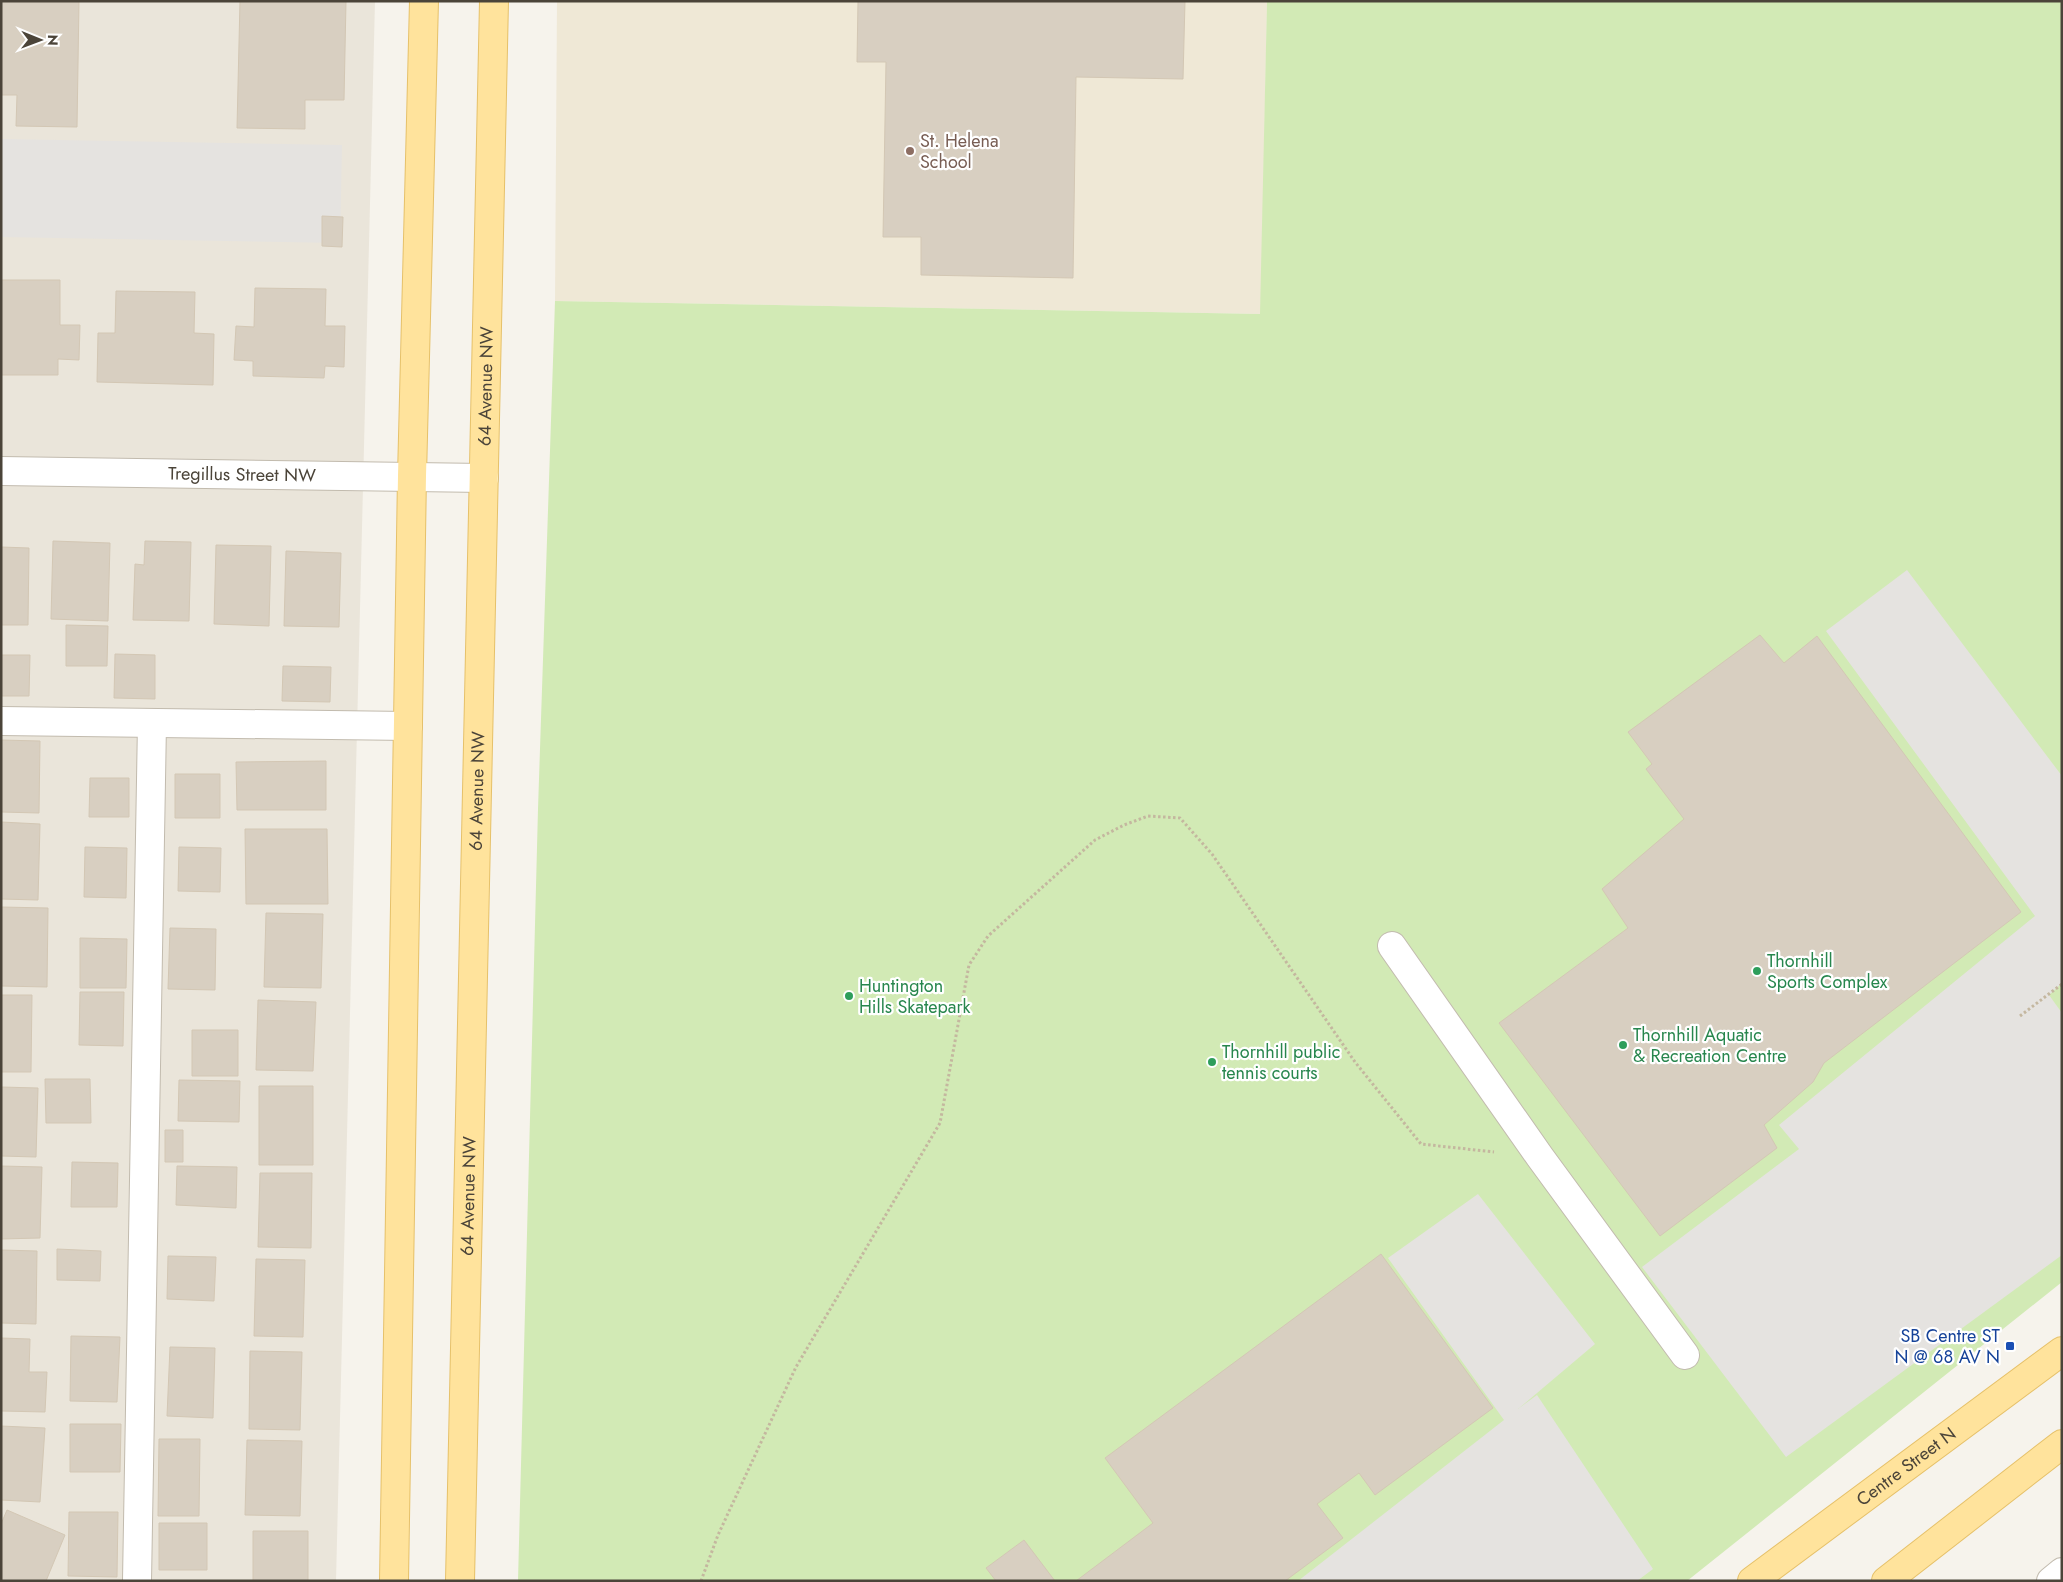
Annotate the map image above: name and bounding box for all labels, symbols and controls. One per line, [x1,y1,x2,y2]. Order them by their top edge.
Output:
north arrow [15,15,65,65]
text: N [43,34,63,46]
place label: St. Helena School [920,128,999,175]
marker: St. Helena School [904,145,916,157]
street label: 64 Avenue NW [471,326,500,446]
street label: Tregillus Street NW [168,460,316,489]
street label: 64 Avenue NW [463,731,491,851]
place label: Thornhill Sports Complex [1767,948,1888,995]
marker: Thornhill Sports Complex [1751,965,1763,977]
place label: Huntington Hills Skatepark [859,973,971,1020]
marker: Huntington Hills Skatepark [843,990,855,1002]
place label: Thornhill Aquatic & Recreation Centre [1633,1022,1787,1069]
place label: Thornhill public tennis courts [1222,1039,1340,1086]
marker: Thornhill Aquatic & Recreation Centre [1617,1039,1629,1051]
marker: Thornhill public tennis courts [1206,1056,1218,1068]
street label: 64 Avenue NW [454,1136,483,1256]
place label: SB Centre ST N @ 68 AV N [1894,1323,2001,1370]
marker: SB Centre ST N @ 68 AV N [2004,1340,2016,1352]
street label: Centre Street N [1851,1421,1961,1512]

